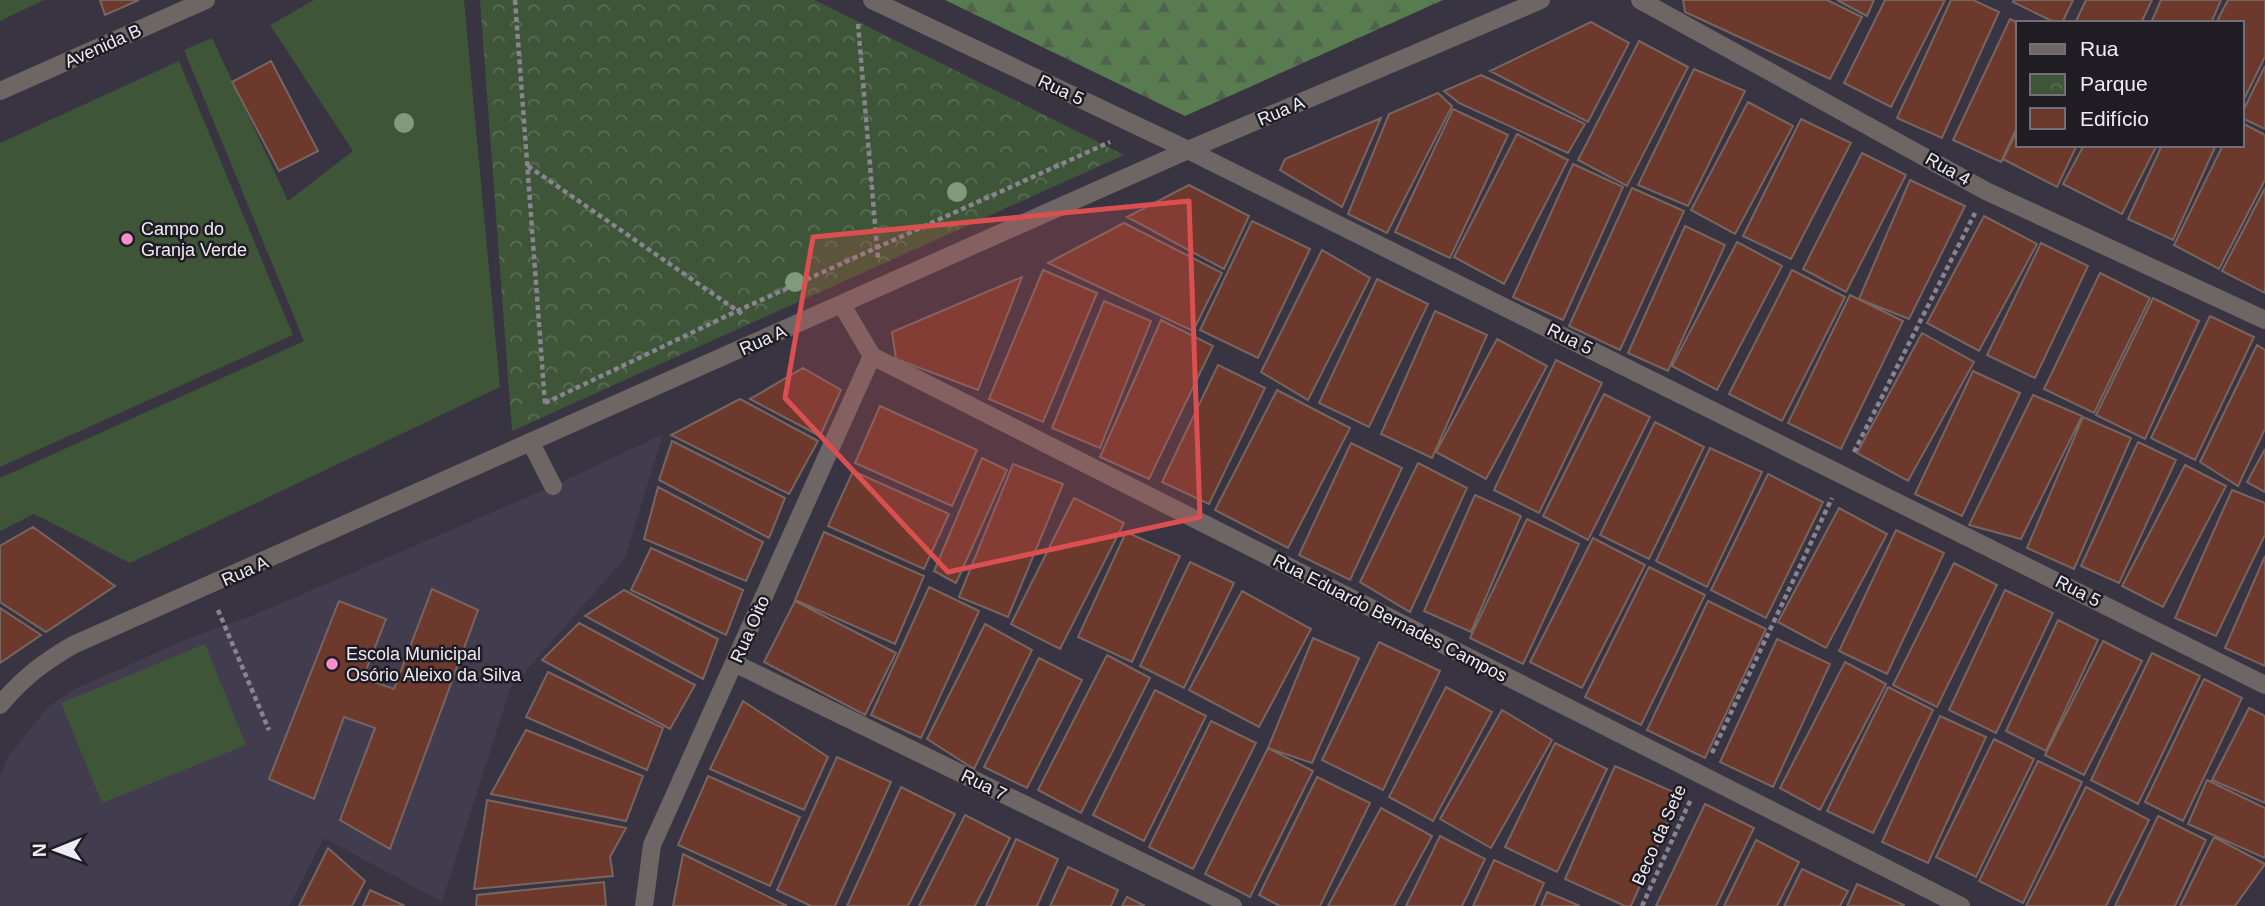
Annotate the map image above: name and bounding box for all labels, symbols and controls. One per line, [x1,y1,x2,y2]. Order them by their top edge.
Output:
street label: Avenida B [62,20,144,72]
legend [2016,21,2244,147]
text: Rua [2080,37,2119,60]
street label: Rua 5 [1035,71,1087,109]
text: Parque [2080,72,2148,95]
street label: Rua A [1255,92,1307,130]
text: Edifício [2080,107,2149,130]
street label: Rua 4 [1922,149,1974,189]
place label: Campo do Granja Verde [141,219,247,260]
marker: Campo do Granja Verde [119,231,135,247]
street label: Rua 5 [1544,319,1596,359]
street label: Rua A [737,321,789,359]
street label: Rua Eduardo Bernades Campos [1270,550,1510,686]
street label: Rua A [219,552,271,590]
street label: Rua 5 [2052,571,2104,611]
street label: Rua Oito [726,592,774,666]
place label: Escola Municipal Osório Aleixo da Silva [346,644,522,685]
marker: Escola Municipal Osório Aleixo da Silva [324,656,340,672]
street label: Rua 7 [958,765,1010,805]
street label: Beco da Sete [1628,782,1690,888]
north arrow [21,815,91,885]
text: N [29,843,50,857]

